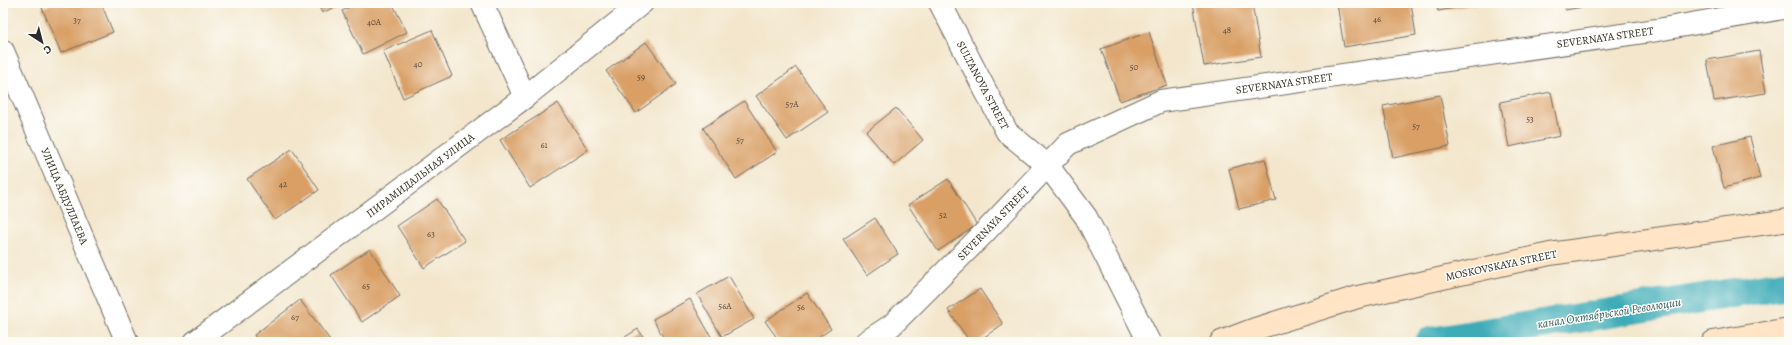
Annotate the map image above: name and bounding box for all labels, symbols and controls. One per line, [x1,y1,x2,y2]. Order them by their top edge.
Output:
house number: 46 [1373,13,1381,25]
house number: 37 [73,14,81,26]
house number: 40А [367,16,382,28]
north arrow [22,22,62,62]
street label: SEVERNAYA STREET [1556,23,1654,52]
house number: 48 [1223,24,1231,36]
street label: SULTANOVA STREET [953,38,1012,132]
text: С [40,42,55,58]
house number: 40 [414,58,423,70]
house number: 50 [1130,61,1139,73]
street label: SEVERNAYA STREET [1235,69,1333,98]
house number: 59 [637,71,645,83]
house number: 57А [786,98,799,110]
house number: 53 [1526,113,1534,125]
house number: 57 [1412,120,1420,132]
street label: ПИРАМИДАЛЬНАЯ УЛИЦА [363,129,478,221]
house number: 57 [736,134,744,146]
house number: 61 [540,139,548,151]
street label: УЛИЦА АБДУЛЛАЕВА [37,145,92,247]
house number: 42 [279,178,288,190]
street label: SEVERNAYA STREET [954,183,1033,264]
house number: 52 [939,209,948,221]
house number: 63 [427,228,435,240]
street label: MOSKOVSKAYA STREET [1444,246,1558,285]
house number: 65 [362,280,370,292]
water label: канал Октябрьской Революции [1536,294,1682,332]
house number: 56А [718,300,732,312]
house number: 56 [797,301,805,313]
house number: 67 [291,311,299,323]

